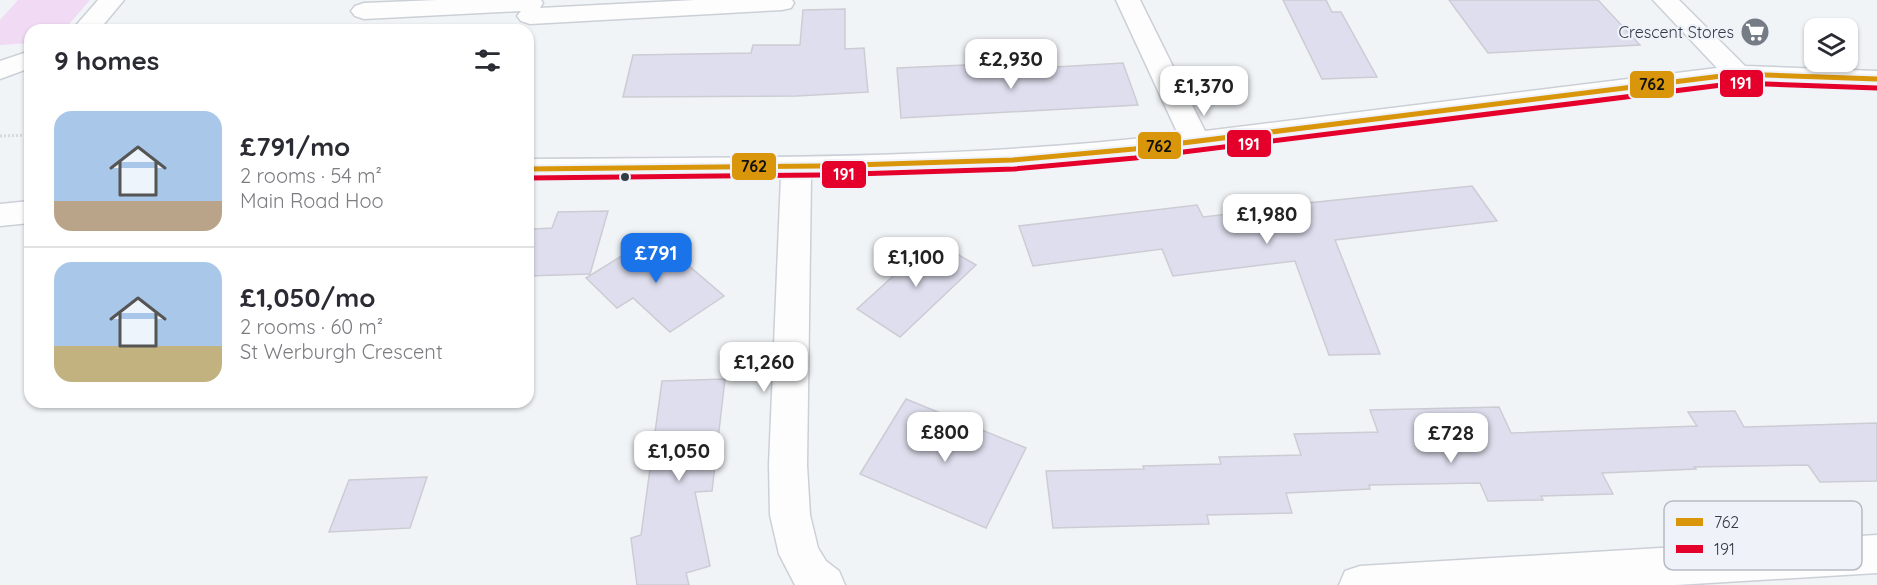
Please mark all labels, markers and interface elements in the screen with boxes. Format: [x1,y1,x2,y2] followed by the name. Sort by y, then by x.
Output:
[1739,16,1771,48] supermarket icon: Crescent Stores
[1804,18,1858,72] map controls
[1804,18,1858,72] button: layers
[1618,22,1734,42] place label: Crescent Stores
[962,39,1060,90] pin: £2,930
[54,44,159,77] text: 9 homes
[471,44,504,77] icon: filters
[979,46,1043,71] text: £2,930
[1155,66,1253,117] pin: £1,370
[1719,69,1764,98] line badge: 191
[1629,70,1675,99] line badge: 762
[1174,73,1234,98] text: £1,370
[1730,73,1752,93] text: 191
[1639,74,1665,94] text: 762
[1226,129,1272,158] line badge: 191
[240,130,350,163] text: £791/mo
[1137,131,1182,160] line badge: 762
[1238,134,1260,154] text: 191
[102,135,174,207] icon: home
[1146,136,1172,156] text: 762
[731,152,777,181] line badge: 762
[741,156,767,176] text: 762
[821,160,867,189] line badge: 191
[240,163,382,188] text: 2 rooms · 54 m²
[833,164,855,184] text: 191
[619,171,631,183] unlabelled marker
[240,188,384,213] text: Main Road Hoo
[1218,194,1316,245] pin: £1,980
[1237,201,1297,226] text: £1,980
[620,233,692,284] pin: £791
[867,237,965,288] pin: £1,100
[635,240,677,265] text: £791
[888,244,944,269] text: £1,100
[240,281,375,314] text: £1,050/mo
[102,286,174,358] icon: home
[240,314,383,339] text: 2 rooms · 60 m²
[240,339,443,364] text: St Werburgh Crescent
[715,342,813,393] pin: £1,260
[734,349,794,374] text: £1,260
[909,412,981,463] pin: £800
[1415,413,1487,464] pin: £728
[921,419,969,444] text: £800
[1428,420,1474,445] text: £728
[630,431,728,482] pin: £1,050
[648,438,710,463] text: £1,050
[1664,501,1862,570] legend
[1714,512,1739,532] text: 762
[1714,539,1735,559] text: 191

